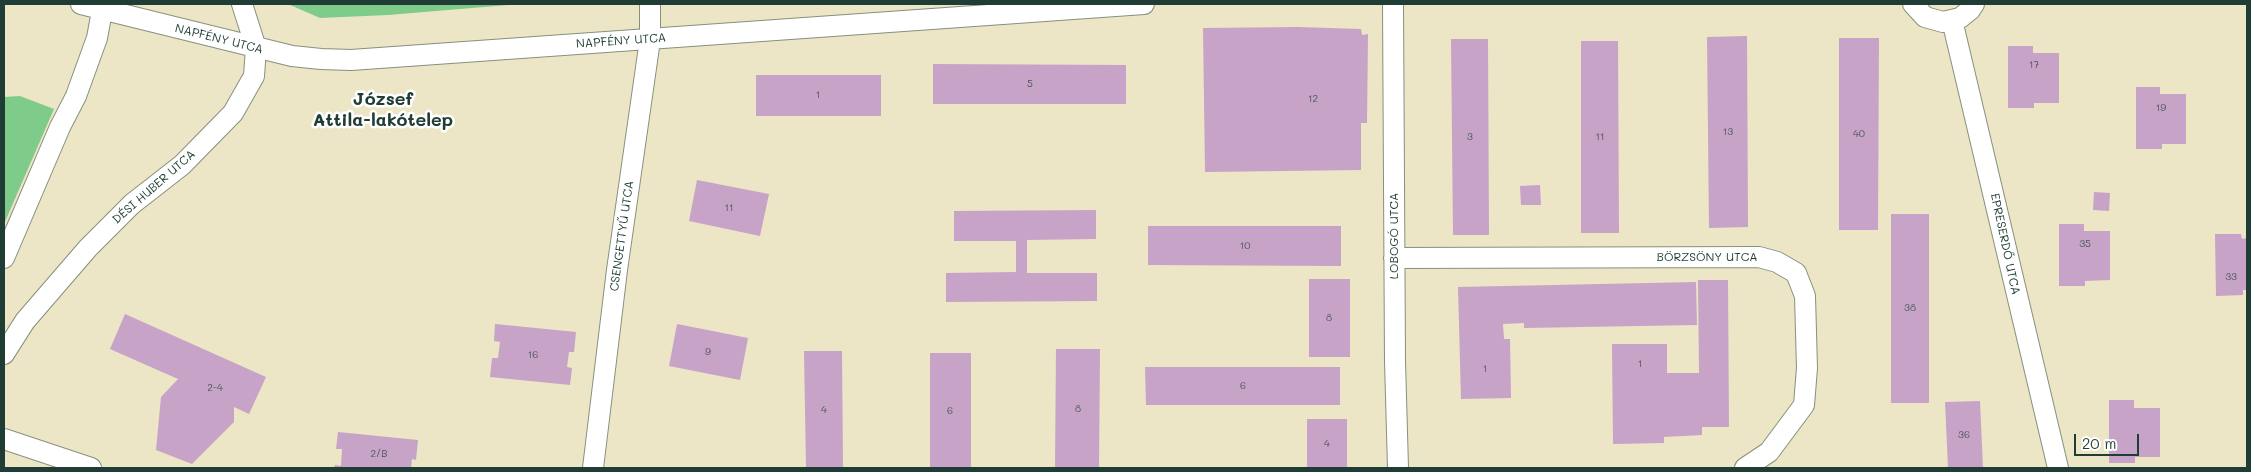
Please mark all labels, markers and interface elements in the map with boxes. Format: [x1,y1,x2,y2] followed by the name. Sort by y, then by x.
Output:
[174,21,264,57] street label: NAPFÉNY UTCA
[576,31,666,51] street label: NAPFÉNY UTCA
[2029,59,2039,71] house number: 17
[1027,78,1033,90] house number: 5
[313,88,453,130] district label: József Attila-lakótelep
[816,89,820,101] house number: 1
[1308,93,1318,105] house number: 12
[2156,102,2166,114] house number: 19
[1723,126,1733,138] house number: 13
[1853,128,1865,140] house number: 40
[1467,131,1473,143] house number: 3
[1596,131,1604,143] house number: 11
[110,147,198,227] street label: DÉSI HUBER UTCA
[607,180,637,292] street label: CSENGETTYŰ UTCA
[1987,192,2023,296] street label: EPRESERDŐ UTCA
[1387,193,1401,279] street label: LOBOGÓ UTCA
[725,202,733,214] house number: 11
[2079,238,2091,250] house number: 35
[1240,240,1250,252] house number: 10
[1656,250,1758,264] street label: BÖRZSÖNY UTCA
[2225,271,2237,283] house number: 33
[1904,302,1916,314] house number: 38
[1326,312,1332,324] house number: 8
[705,346,711,358] house number: 9
[528,349,538,361] house number: 16
[1638,358,1642,370] house number: 1
[1483,363,1487,375] house number: 1
[1240,380,1246,392] house number: 6
[207,382,223,394] house number: 2-4
[1075,403,1081,415] house number: 8
[821,404,827,416] house number: 4
[947,405,953,417] house number: 6
[2076,424,2141,456] scale bar
[1958,429,1970,441] house number: 36
[2082,433,2116,453] text: 20 m
[1324,438,1330,450] house number: 4
[370,448,388,460] house number: 2/B

